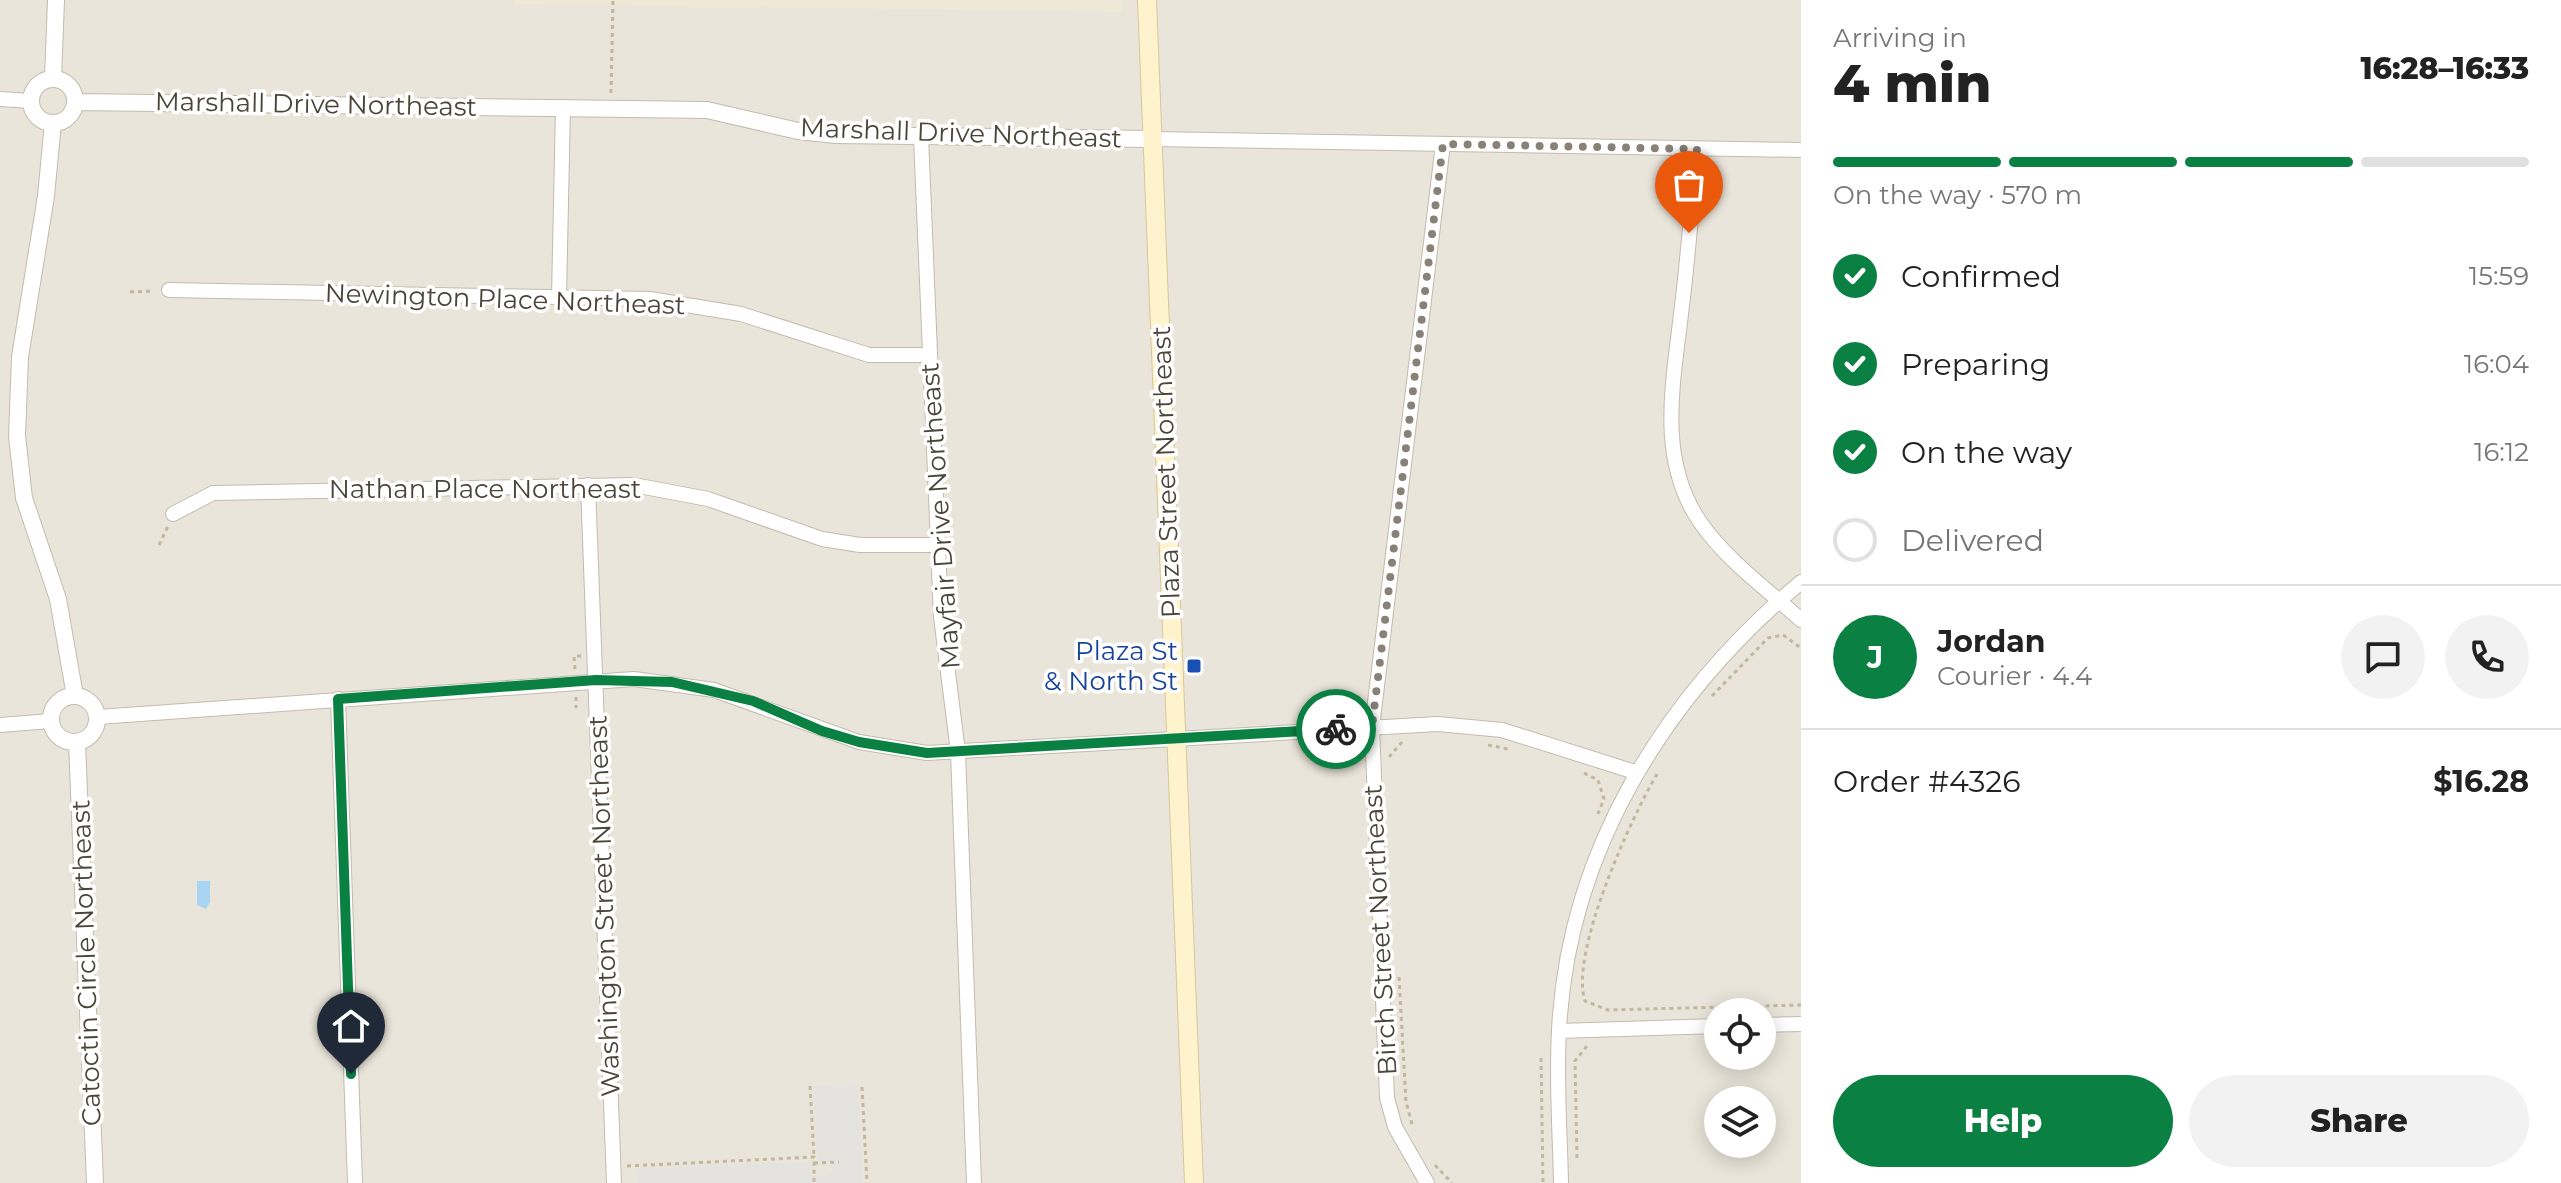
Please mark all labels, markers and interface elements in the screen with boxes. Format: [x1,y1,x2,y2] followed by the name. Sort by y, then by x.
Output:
[1833,22,1967,54] text: Arriving in
[2360,50,2529,87] text: 16:28–16:33
[1833,52,1991,115] text: 4 min
[155,85,477,123] street label: Marshall Drive Northeast
[799,111,1123,155] street label: Marshall Drive Northeast
[1655,151,1723,233] pin
[1667,163,1711,207] icon: bag
[1833,179,2082,211] text: On the way · 570 m
[1833,254,1877,298] icon: check
[1901,258,2061,295] text: Confirmed
[2469,260,2529,292] text: 15:59
[324,277,686,321] street label: Newington Place Northeast
[1145,325,1187,619] street label: Plaza Street Northeast
[1833,342,1877,386] icon: check
[1901,346,2050,383] text: Preparing
[2464,348,2529,380] text: 16:04
[913,362,967,670] street label: Mayfair Drive Northeast
[1833,430,1877,474] icon: check
[1901,434,2072,471] text: On the way
[2474,436,2529,468] text: 16:12
[329,473,641,505] street label: Nathan Place Northeast
[1901,522,2044,559] text: Delivered
[2341,615,2425,699] button: chat
[2445,615,2529,699] button: phone
[1937,623,2046,660] text: Jordan
[1044,635,1178,697] place label: Plaza St & North St
[1867,639,1883,676] text: J
[1185,657,1203,675] marker: Plaza St & North St
[1937,660,2092,692] text: Courier · 4.4
[1296,689,1376,769] courier
[1314,707,1358,751] icon: bike
[581,715,627,1097] street label: Washington Street Northeast
[1833,763,2020,800] text: Order #4326
[2433,763,2529,800] text: $16.28
[1356,784,1404,1076] street label: Birch Street Northeast
[64,799,108,1127] street label: Catoctin Circle Northeast
[317,992,385,1074] pin
[1704,998,1776,1158] map controls
[1704,998,1776,1070] button: locate
[329,1004,373,1048] icon: home
[1833,1075,2173,1167] button: Help
[2189,1075,2529,1167] button: Share
[1704,1086,1776,1158] button: layers

